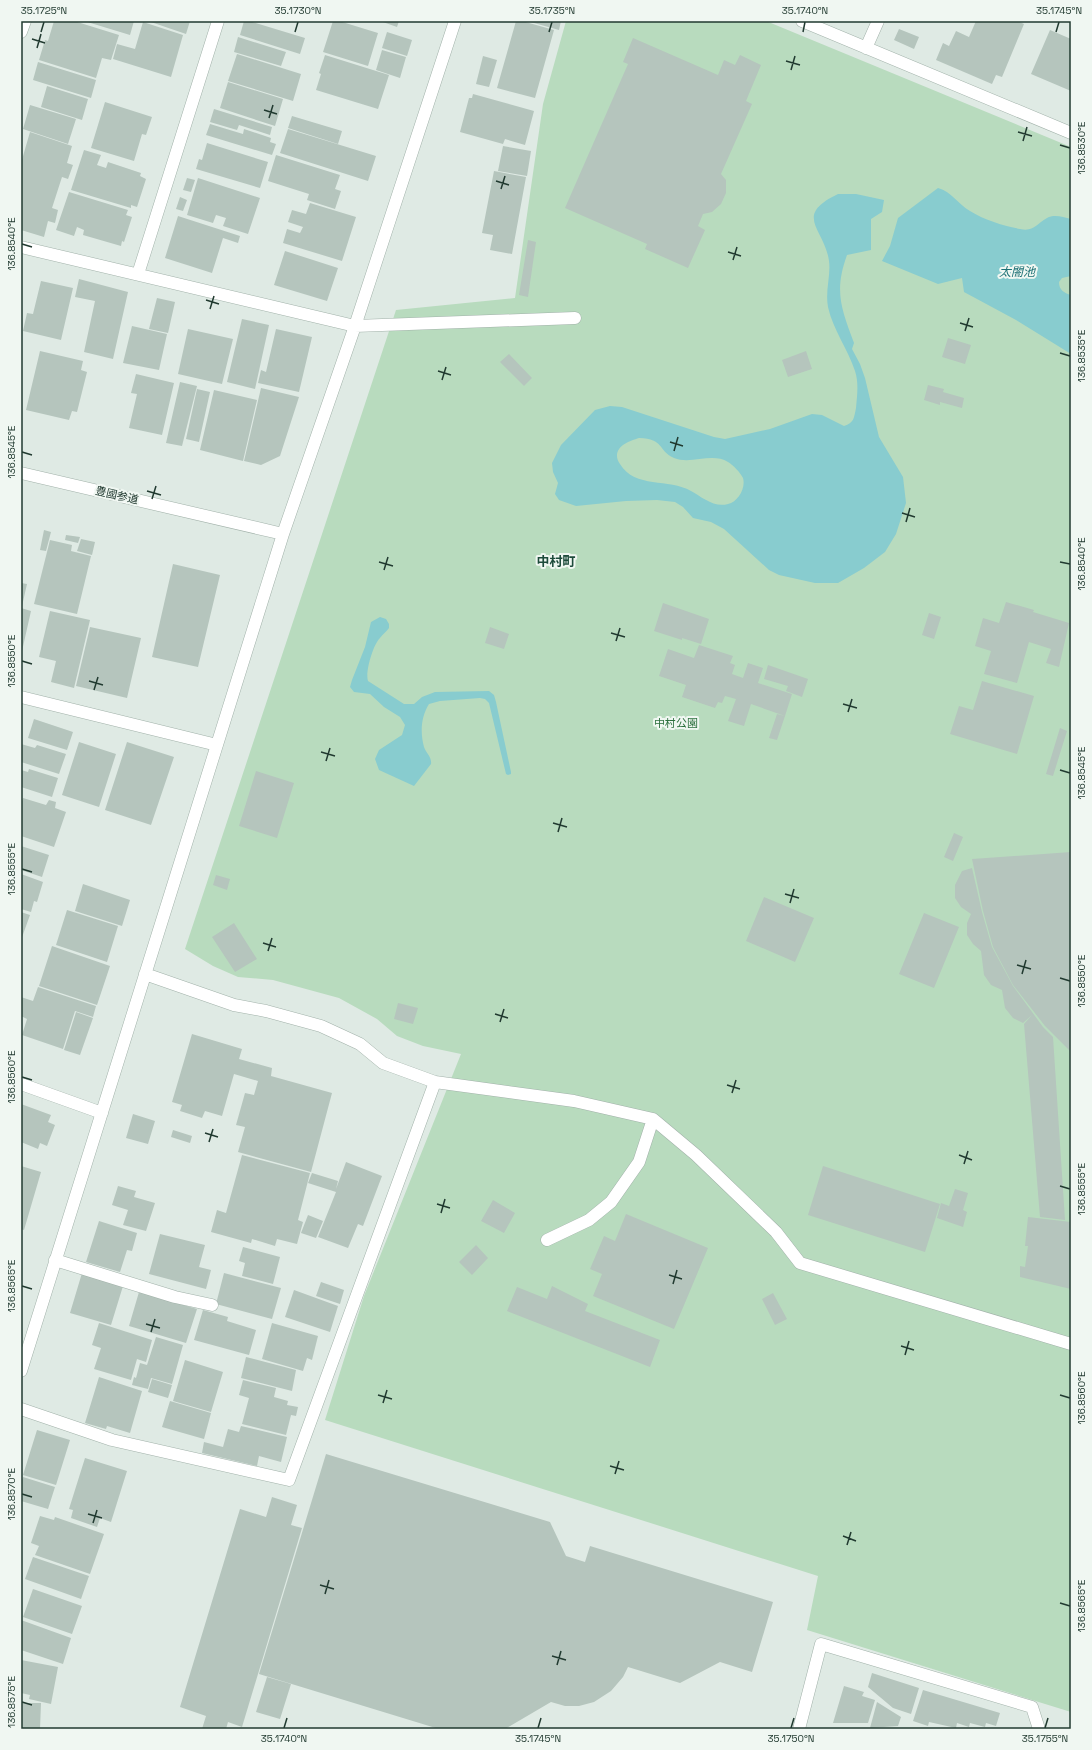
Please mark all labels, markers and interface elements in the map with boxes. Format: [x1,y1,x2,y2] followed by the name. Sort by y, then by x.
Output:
[21,4,67,17] text: 35.1725°N
[275,4,321,17] text: 35.1730°N
[529,4,575,17] text: 35.1735°N
[782,4,828,17] text: 35.1740°N
[1036,4,1082,17] text: 35.1745°N
[1075,121,1088,174] text: 136.8530°E
[5,217,18,271] text: 136.8540°E
[999,264,1036,280] water label: 太閤池
[1075,329,1088,382] text: 136.8535°E
[5,425,18,478] text: 136.8545°E
[94,483,140,507] street label: 豊國参道
[1075,537,1088,591] text: 136.8540°E
[536,553,576,570] district label: 中村町
[5,634,18,687] text: 136.8550°E
[654,716,698,730] park label: 中村公園
[1075,746,1088,799] text: 136.8545°E
[5,842,18,895] text: 136.8555°E
[1075,954,1088,1007] text: 136.8550°E
[5,1050,18,1104] text: 136.8560°E
[1075,1162,1088,1215] text: 136.8555°E
[5,1259,18,1312] text: 136.8565°E
[1075,1371,1088,1425] text: 136.8560°E
[5,1467,18,1520] text: 136.8570°E
[1075,1579,1088,1632] text: 136.8565°E
[5,1676,18,1728] text: 136.8575°E
[261,1732,307,1745] text: 35.1740°N
[515,1732,561,1745] text: 35.1745°N
[768,1732,814,1745] text: 35.1750°N
[1022,1732,1068,1745] text: 35.1755°N

